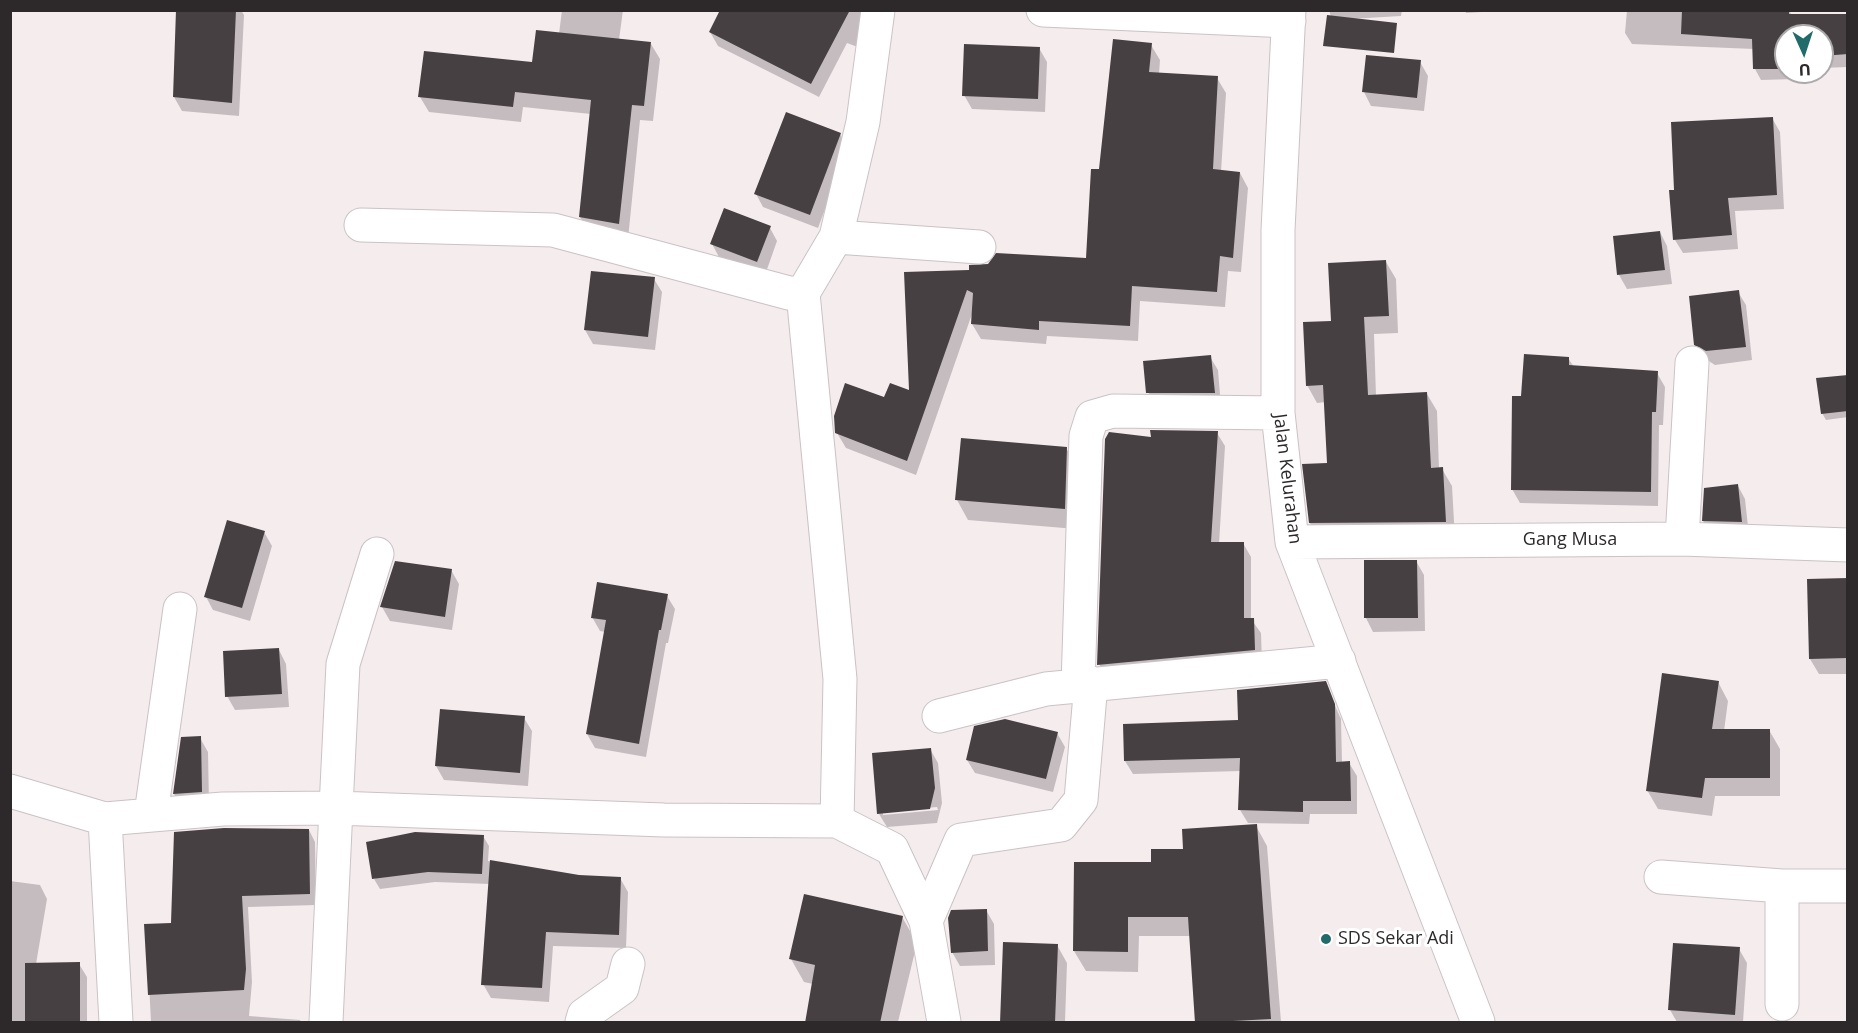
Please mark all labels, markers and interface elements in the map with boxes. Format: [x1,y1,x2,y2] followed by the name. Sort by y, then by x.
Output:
[1774,24,1834,84] north arrow
[1798,59,1811,81] text: U
[1268,413,1306,545] street label: Jalan Kelurahan
[1523,529,1617,551] street label: Gang Musa
[1338,928,1454,950] place label: SDS Sekar Adi
[1319,932,1333,946] marker: SDS Sekar Adi

